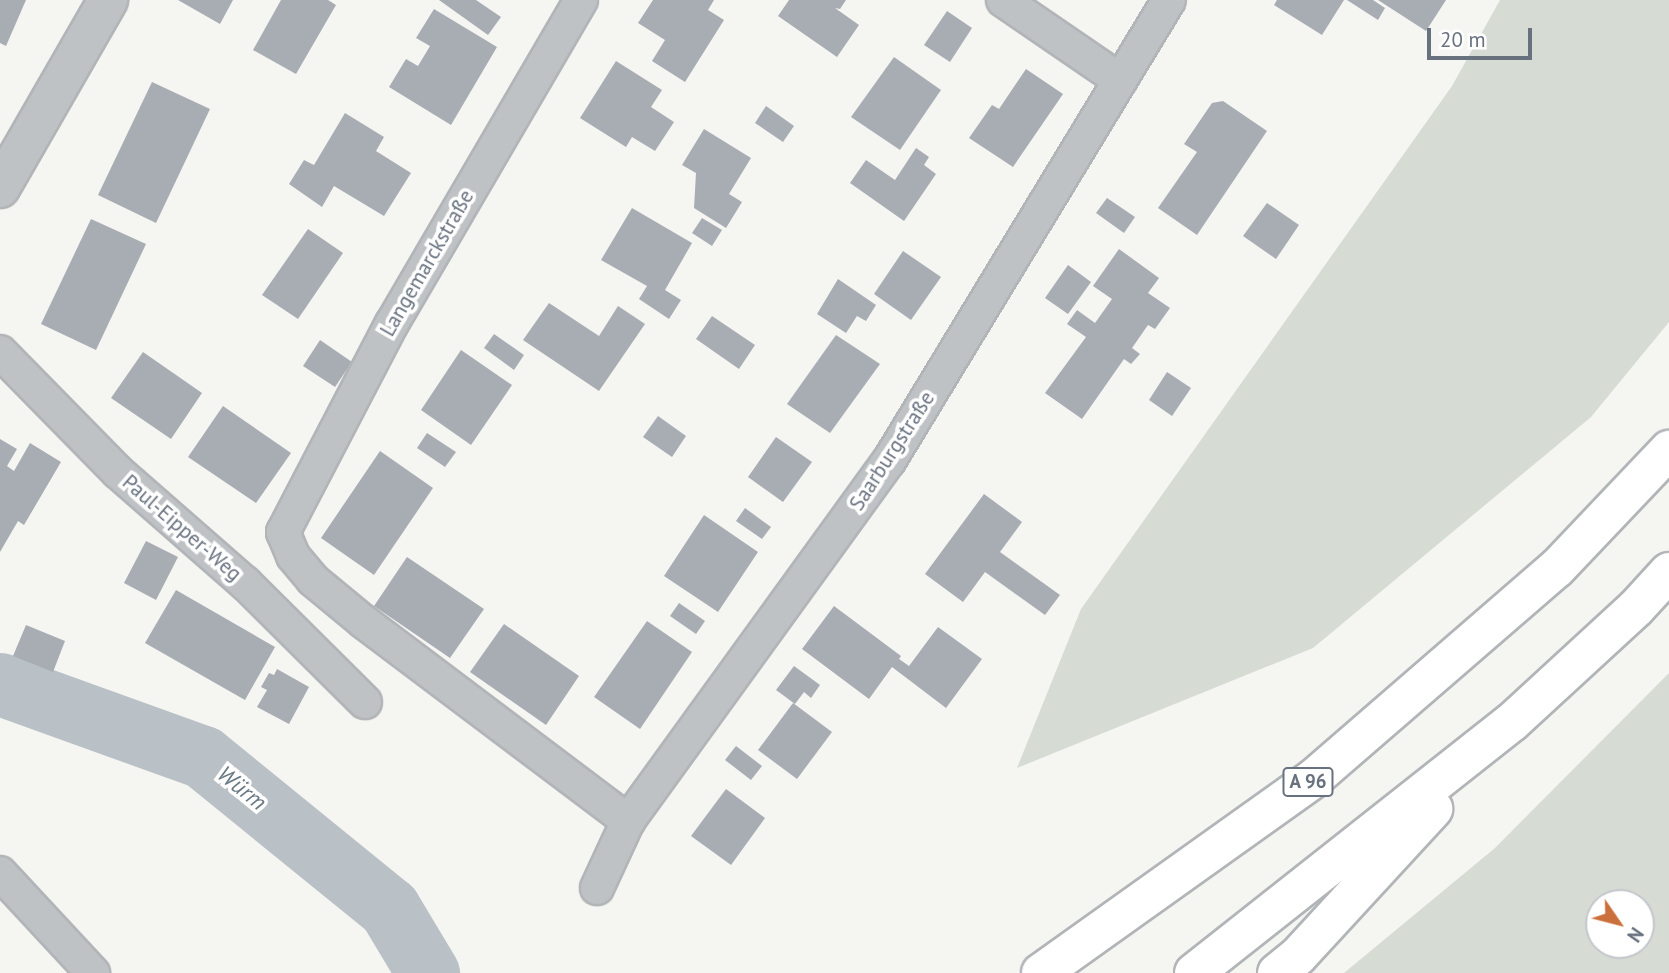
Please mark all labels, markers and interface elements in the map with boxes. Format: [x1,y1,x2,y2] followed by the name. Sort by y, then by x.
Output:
[1431,14,1536,58] scale bar
[1440,26,1486,53] text: 20 m
[375,185,479,341] street label: Langemarckstraße
[844,387,940,515] street label: Saarburgstraße
[117,469,247,587] street label: Paul-Eipper-Weg
[212,760,272,816] water label: Würm
[1282,766,1334,797] road number: A 96
[1585,889,1655,959] north arrow
[1622,923,1649,947] text: N

